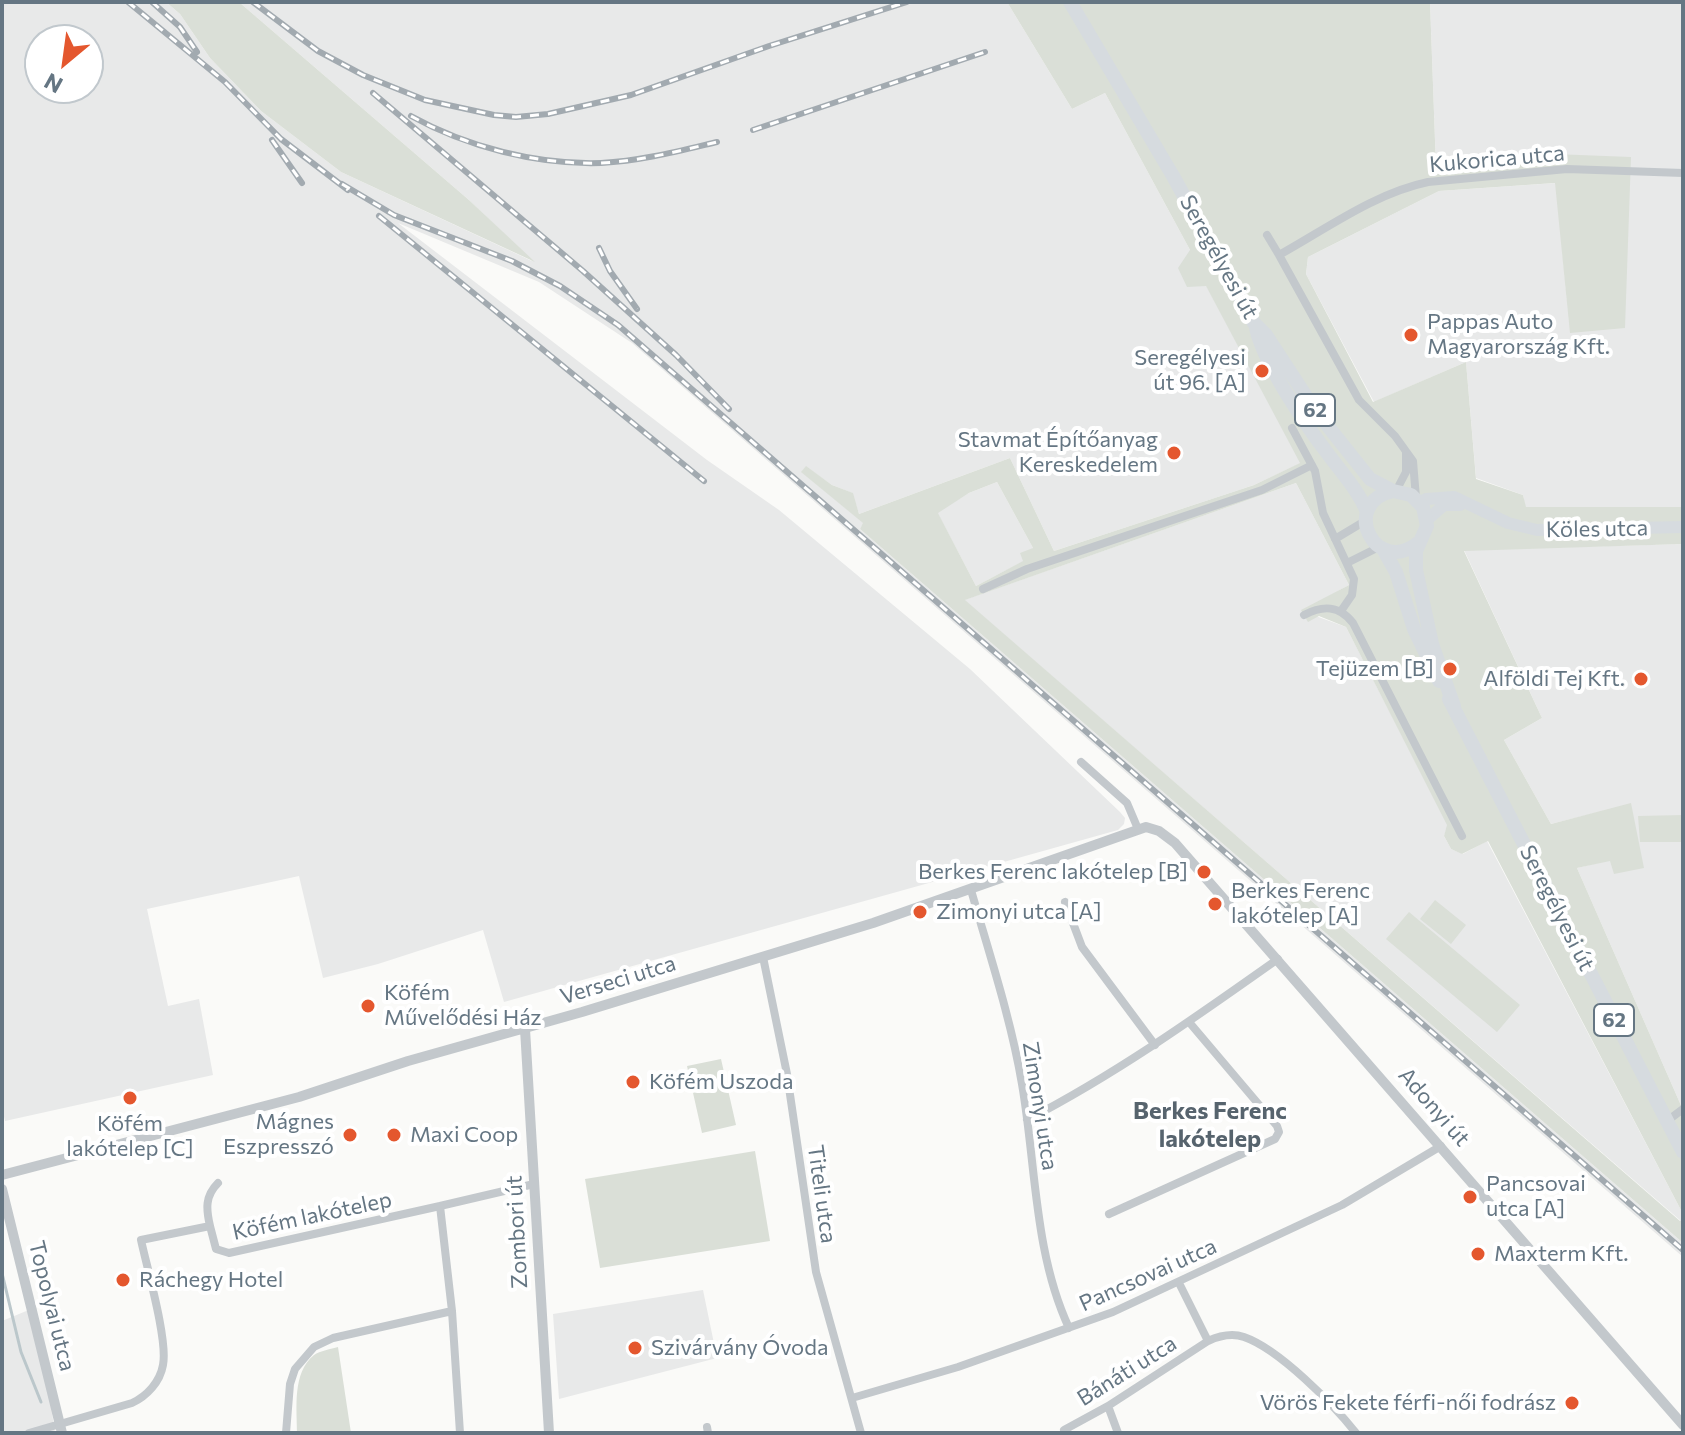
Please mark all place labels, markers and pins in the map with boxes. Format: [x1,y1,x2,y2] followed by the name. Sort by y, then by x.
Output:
[1427,309,1610,360] place label: Pappas Auto Magyarország Kft.
[1402,326,1420,344] marker: Pappas Auto Magyarország Kft.
[1134,345,1246,396] place label: Seregélyesi út 96. [A]
[1253,362,1271,380] marker: Seregélyesi út 96. [A]
[958,427,1158,478] place label: Stavmat Építőanyag Kereskedelem
[1165,444,1183,462] marker: Stavmat Építőanyag Kereskedelem
[1316,656,1434,682] place label: Tejüzem [B]
[1441,660,1459,678] marker: Tejüzem [B]
[1483,666,1625,692] place label: Alföldi Tej Kft.
[1632,670,1650,688] marker: Alföldi Tej Kft.
[918,859,1188,885] place label: Berkes Ferenc lakótelep [B]
[1195,863,1213,881] marker: Berkes Ferenc lakótelep [B]
[1231,878,1370,930] place label: Berkes Ferenc lakótelep [A]
[1206,895,1224,913] marker: Berkes Ferenc lakótelep [A]
[936,899,1102,925] place label: Zimonyi utca [A]
[911,903,929,921] marker: Zimonyi utca [A]
[384,980,542,1032] place label: Köfém Művelődési Ház
[359,997,377,1015] marker: Köfém Művelődési Ház
[649,1069,793,1095] place label: Köfém Uszoda
[624,1073,642,1091] marker: Köfém Uszoda
[121,1089,139,1107] marker: Köfém lakótelep [C]
[223,1109,334,1160] place label: Mágnes Eszpresszó
[66,1111,194,1162] place label: Köfém lakótelep [C]
[410,1122,518,1148] place label: Maxi Coop
[341,1126,359,1144] marker: Mágnes Eszpresszó
[385,1126,403,1144] marker: Maxi Coop
[1486,1171,1586,1222] place label: Pancsovai utca [A]
[1461,1188,1479,1206] marker: Pancsovai utca [A]
[1494,1241,1628,1267] place label: Maxterm Kft.
[1469,1245,1487,1263] marker: Maxterm Kft.
[139,1267,283,1293] place label: Ráchegy Hotel
[114,1271,132,1289] marker: Ráchegy Hotel
[651,1335,828,1361] place label: Szivárvány Óvoda
[626,1339,644,1357] marker: Szivárvány Óvoda
[1260,1390,1556,1416] place label: Vörös Fekete férfi-női fodrász
[1563,1394,1581,1412] marker: Vörös Fekete férfi-női fodrász

